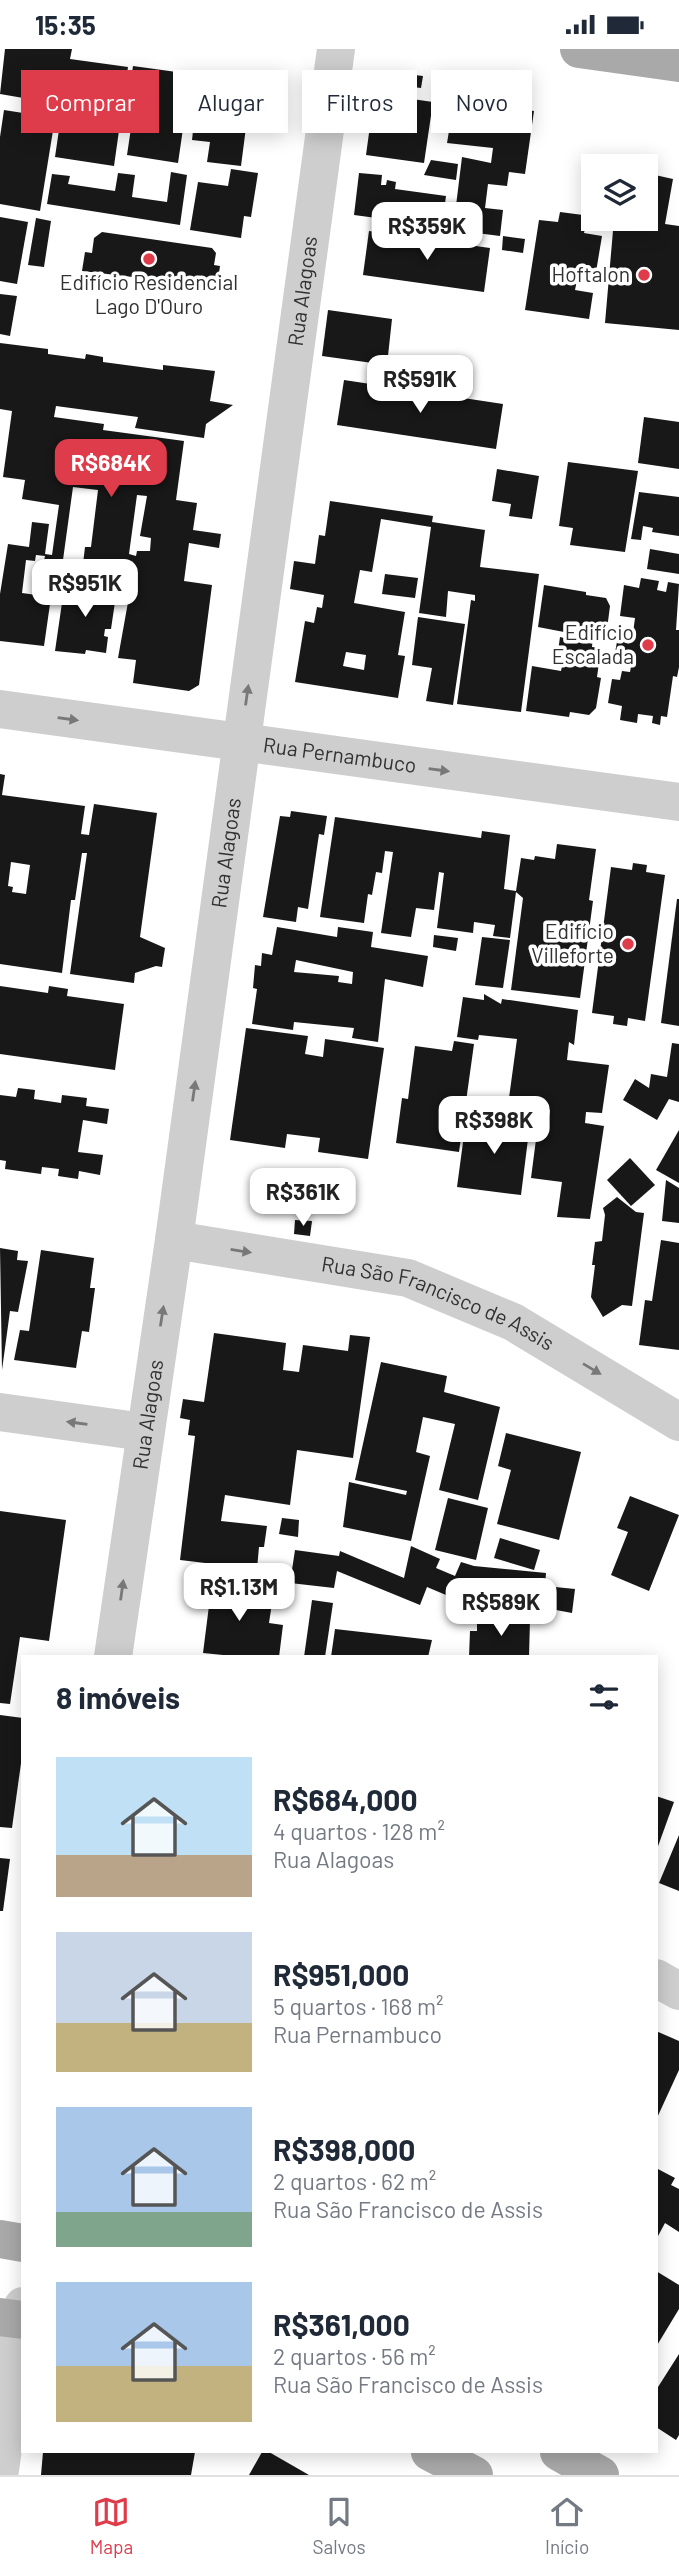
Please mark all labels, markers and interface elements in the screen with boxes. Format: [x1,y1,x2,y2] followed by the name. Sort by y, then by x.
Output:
[35,9,96,40] text: 15:35
[21,70,159,133] chip: Comprar
[173,70,288,133] chip: Alugar
[302,70,417,133] chip: Filtros
[431,70,532,133] chip: Novo
[581,154,658,231] map controls
[581,154,658,231] button: layers
[370,203,484,262] pin: R$359K
[388,211,466,239] text: R$359K
[282,234,321,348] street label: Rua Alagoas
[141,251,157,267] marker: Edifício Residencial Lago D'Ouro
[552,261,630,286] place label: Hoftalon
[636,267,652,283] marker: Hoftalon
[60,269,238,318] place label: Edifício Residencial Lago D'Ouro
[363,355,477,415] pin: R$591K
[383,364,457,392] text: R$591K
[54,440,168,499] pin: R$684K
[71,448,151,476] text: R$684K
[28,559,142,619] pin: R$951K
[48,568,122,596] text: R$951K
[552,619,634,668] place label: Edifício Escalada
[640,637,656,653] marker: Edifício Escalada
[241,684,252,706] one-way arrow
[57,713,79,724] one-way arrow
[262,731,418,777] street label: Rua Pernambuco
[428,764,450,775] one-way arrow
[205,796,245,909] street label: Rua Alagoas
[531,918,614,967] place label: Edifício Villeforte
[620,936,636,952] marker: Edifício Villeforte
[188,1080,199,1102] one-way arrow
[437,1097,551,1156] pin: R$398K
[455,1105,533,1133] text: R$398K
[246,1169,360,1228] pin: R$361K
[266,1177,340,1205] text: R$361K
[230,1246,252,1257] one-way arrow
[320,1250,559,1355] street label: Rua São Francisco de Assis
[157,1305,168,1327] one-way arrow
[127,1358,167,1471] street label: Rua Alagoas
[582,1363,601,1376] one-way arrow
[66,1417,88,1428] one-way arrow
[174,1563,304,1623] pin: R$1.13M
[200,1572,278,1600] text: R$1.13M
[117,1579,128,1601] one-way arrow
[444,1579,558,1638] pin: R$589K
[462,1587,540,1615] text: R$589K
[585,1678,623,1716] icon: filters
[56,1679,180,1715] text: 8 imóveis
[273,1781,418,1817] text: R$684,000
[112,1785,196,1869] icon: home
[273,1817,445,1845] text: 4 quartos · 128 m²
[273,1845,394,1873] text: Rua Alagoas
[273,1956,409,1992] text: R$951,000
[112,1960,196,2044] icon: home
[273,1992,444,2020] text: 5 quartos · 168 m²
[273,2020,442,2048] text: Rua Pernambuco
[273,2131,415,2167] text: R$398,000
[112,2135,196,2219] icon: home
[273,2167,436,2195] text: 2 quartos · 62 m²
[273,2195,543,2223] text: Rua São Francisco de Assis
[273,2306,410,2342] text: R$361,000
[112,2310,196,2394] icon: home
[273,2342,436,2370] text: 2 quartos · 56 m²
[273,2370,543,2398] text: Rua São Francisco de Assis
[90,2493,133,2558] tab: Mapa
[312,2493,366,2558] tab: Salvos
[545,2493,589,2558] tab: Início

